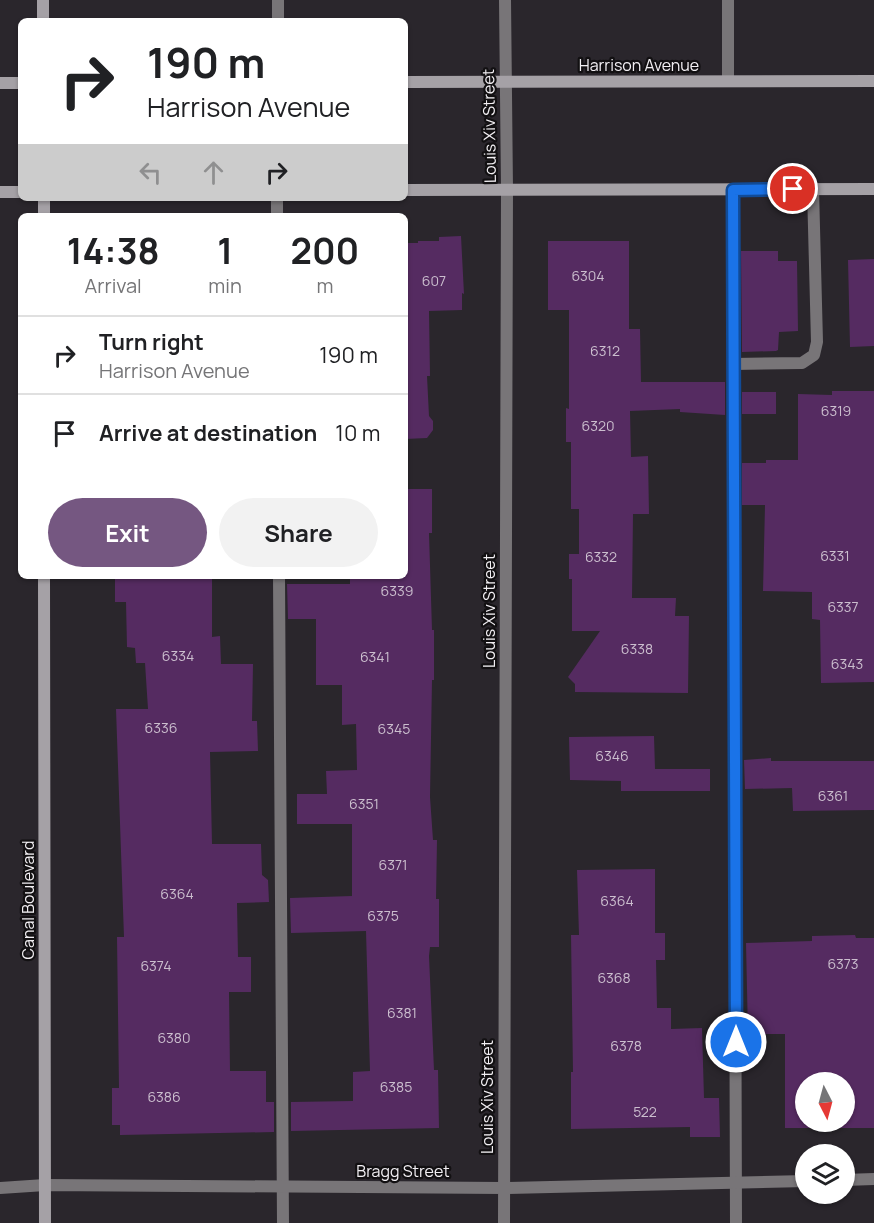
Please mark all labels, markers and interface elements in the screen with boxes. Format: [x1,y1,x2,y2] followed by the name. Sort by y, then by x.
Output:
[147,33,265,91] text: 190 m
[48,42,126,120] icon: right
[579,54,699,76] street label: Harrison Avenue
[477,69,501,183] street label: Louis Xiv Street
[147,88,350,125] text: Harrison Avenue
[134,156,167,189] icon: left
[197,156,230,189] icon: ahead
[260,156,293,189] icon: right
[767,163,818,214] pin
[776,172,809,205] icon: arrive
[67,226,160,275] text: 14:38
[217,226,233,275] text: 1
[290,226,359,275] text: 200
[571,266,605,285] house number: 6304
[422,271,446,290] house number: 607
[85,272,142,299] text: Arrival
[208,272,242,299] text: min
[316,272,333,299] text: m
[99,327,204,357] text: Turn right
[48,339,81,372] icon: right
[319,340,378,370] text: 190 m
[590,341,620,360] house number: 6312
[99,357,250,384] text: Harrison Avenue
[821,401,851,420] house number: 6319
[582,416,614,435] house number: 6320
[48,417,81,450] icon: arrive
[99,418,317,448] text: Arrive at destination
[335,418,380,448] text: 10 m
[48,498,207,567] button: Exit
[219,498,378,567] button: Share
[820,546,850,565] house number: 6331
[585,547,617,566] house number: 6332
[478,554,500,668] street label: Louis Xiv Street
[381,581,413,600] house number: 6339
[827,597,859,616] house number: 6337
[621,639,653,658] house number: 6338
[162,646,194,665] house number: 6334
[360,647,390,666] house number: 6341
[831,654,863,673] house number: 6343
[145,718,177,737] house number: 6336
[378,719,410,738] house number: 6345
[595,746,629,765] house number: 6346
[818,786,848,805] house number: 6361
[349,794,379,813] house number: 6351
[17,841,39,959] street label: Canal Boulevard
[379,855,407,874] house number: 6371
[160,884,194,903] house number: 6364
[600,891,634,910] house number: 6364
[367,906,399,925] house number: 6375
[827,954,859,973] house number: 6373
[140,956,172,975] house number: 6374
[597,968,631,987] house number: 6368
[387,1003,417,1022] house number: 6381
[704,1010,768,1074] position arrow
[157,1028,191,1047] house number: 6380
[610,1036,642,1055] house number: 6378
[476,1040,498,1154] street label: Louis Xiv Street
[795,1072,855,1132] north arrow
[795,1072,855,1204] map controls
[380,1077,412,1096] house number: 6385
[147,1087,181,1106] house number: 6386
[633,1102,657,1121] house number: 522
[795,1144,855,1204] button: layers
[356,1160,450,1182] street label: Bragg Street

